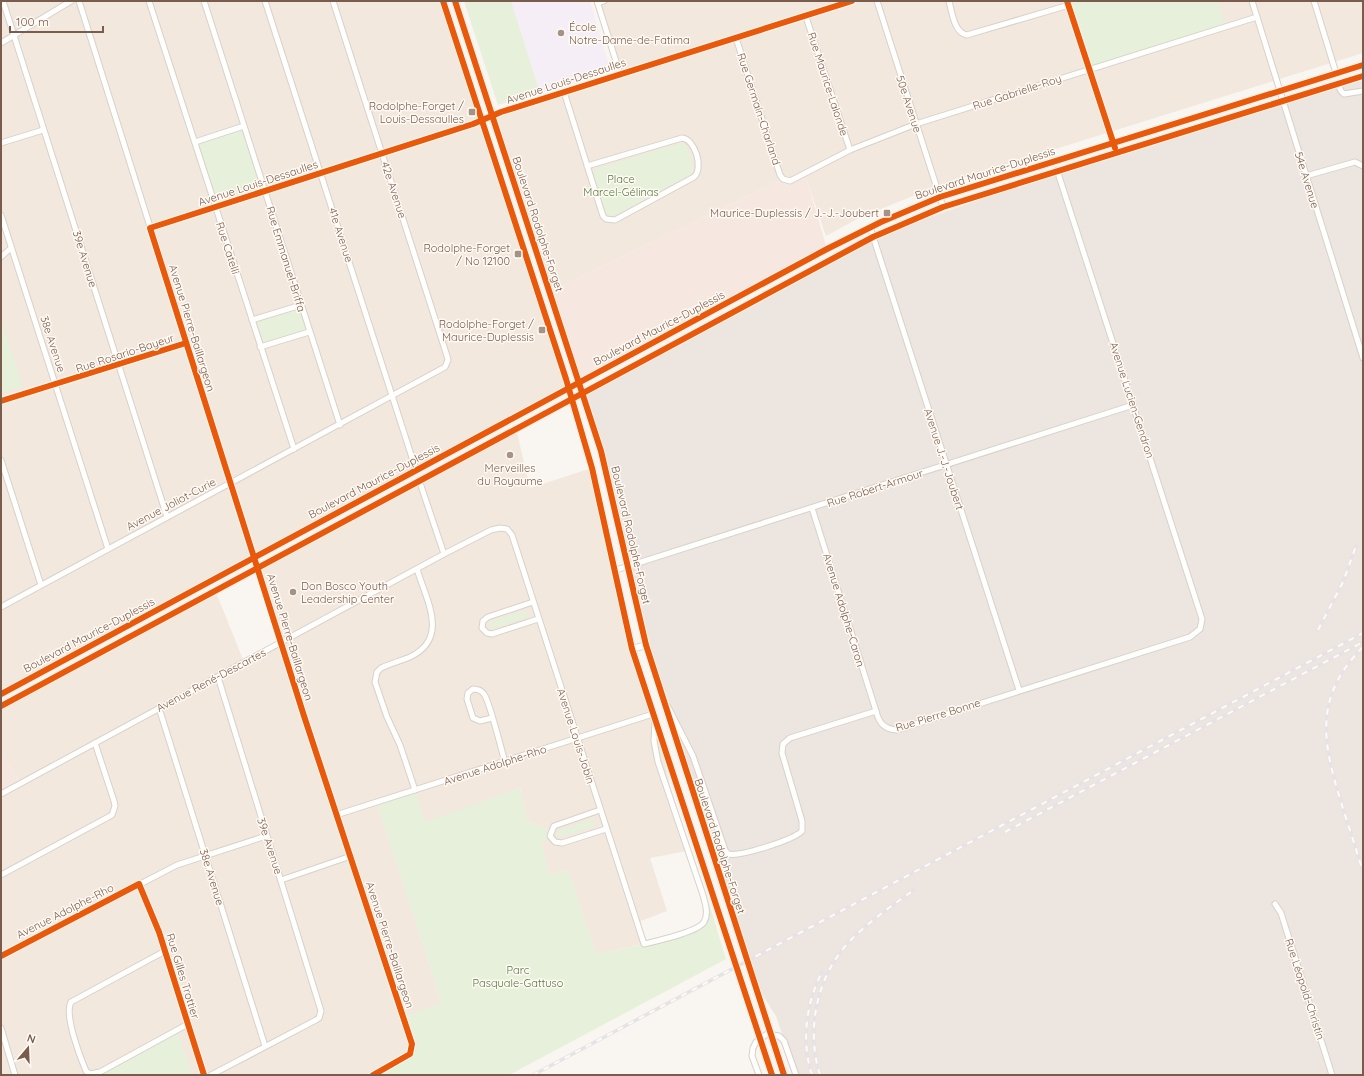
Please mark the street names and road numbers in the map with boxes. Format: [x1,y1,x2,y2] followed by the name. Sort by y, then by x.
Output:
[805,30,851,138] street label: Rue Maurice-Lalonde
[734,51,784,167] street label: Rue Germain-Charland
[504,55,628,107] street label: Avenue Louis-Dessaulles
[971,71,1063,113] street label: Rue Gabrielle-Roy
[893,74,925,134] street label: 50e Avenue
[913,144,1057,202] street label: Boulevard Maurice-Duplessis
[1292,150,1322,210] street label: 54e Avenue
[510,155,567,294] street label: Boulevard Rodolphe-Forget
[196,157,320,209] street label: Avenue Louis-Dessaulles
[378,160,410,220] street label: 42e Avenue
[263,204,309,314] street label: Rue Emmanuel-Briffa
[326,206,356,264] street label: 41e Avenue
[213,220,243,276] street label: Rue Catelli
[70,229,100,289] street label: 39e Avenue
[166,263,218,393] street label: Avenue Pierre-Baillargeon
[591,287,727,369] street label: Boulevard Maurice-Duplessis
[37,314,69,374] street label: 38e Avenue
[74,330,177,376] street label: Rue Rosario-Bayeur
[1107,340,1157,460] street label: Avenue Lucien-Gendron
[921,407,967,512] street label: Avenue J.-J.-Joubert
[306,440,442,522] street label: Boulevard Maurice-Duplessis
[608,465,654,606] street label: Boulevard Rodolphe-Forget
[825,466,926,510] street label: Rue Robert-Armour
[124,474,218,534] street label: Avenue Joliot-Curie
[820,552,868,668] street label: Avenue Adolphe-Caron
[264,572,316,702] street label: Avenue Pierre-Baillargeon
[21,594,157,676] street label: Boulevard Maurice-Duplessis
[154,645,268,715] street label: Avenue René-Descartes
[554,687,598,785] street label: Avenue Louis-Jobin
[894,695,982,735] street label: Rue Pierre Bonne
[442,742,549,788] street label: Avenue Adolphe-Rho
[692,777,749,916] street label: Boulevard Rodolphe-Forget
[254,816,286,876] street label: 39e Avenue
[197,847,227,907] street label: 38e Avenue
[14,880,116,942] street label: Avenue Adolphe-Rho
[363,880,417,1010] street label: Avenue Pierre-Baillargeon
[163,931,203,1021] street label: Rue Gilles Trottier
[1282,937,1328,1041] street label: Rue Léopold-Christin

